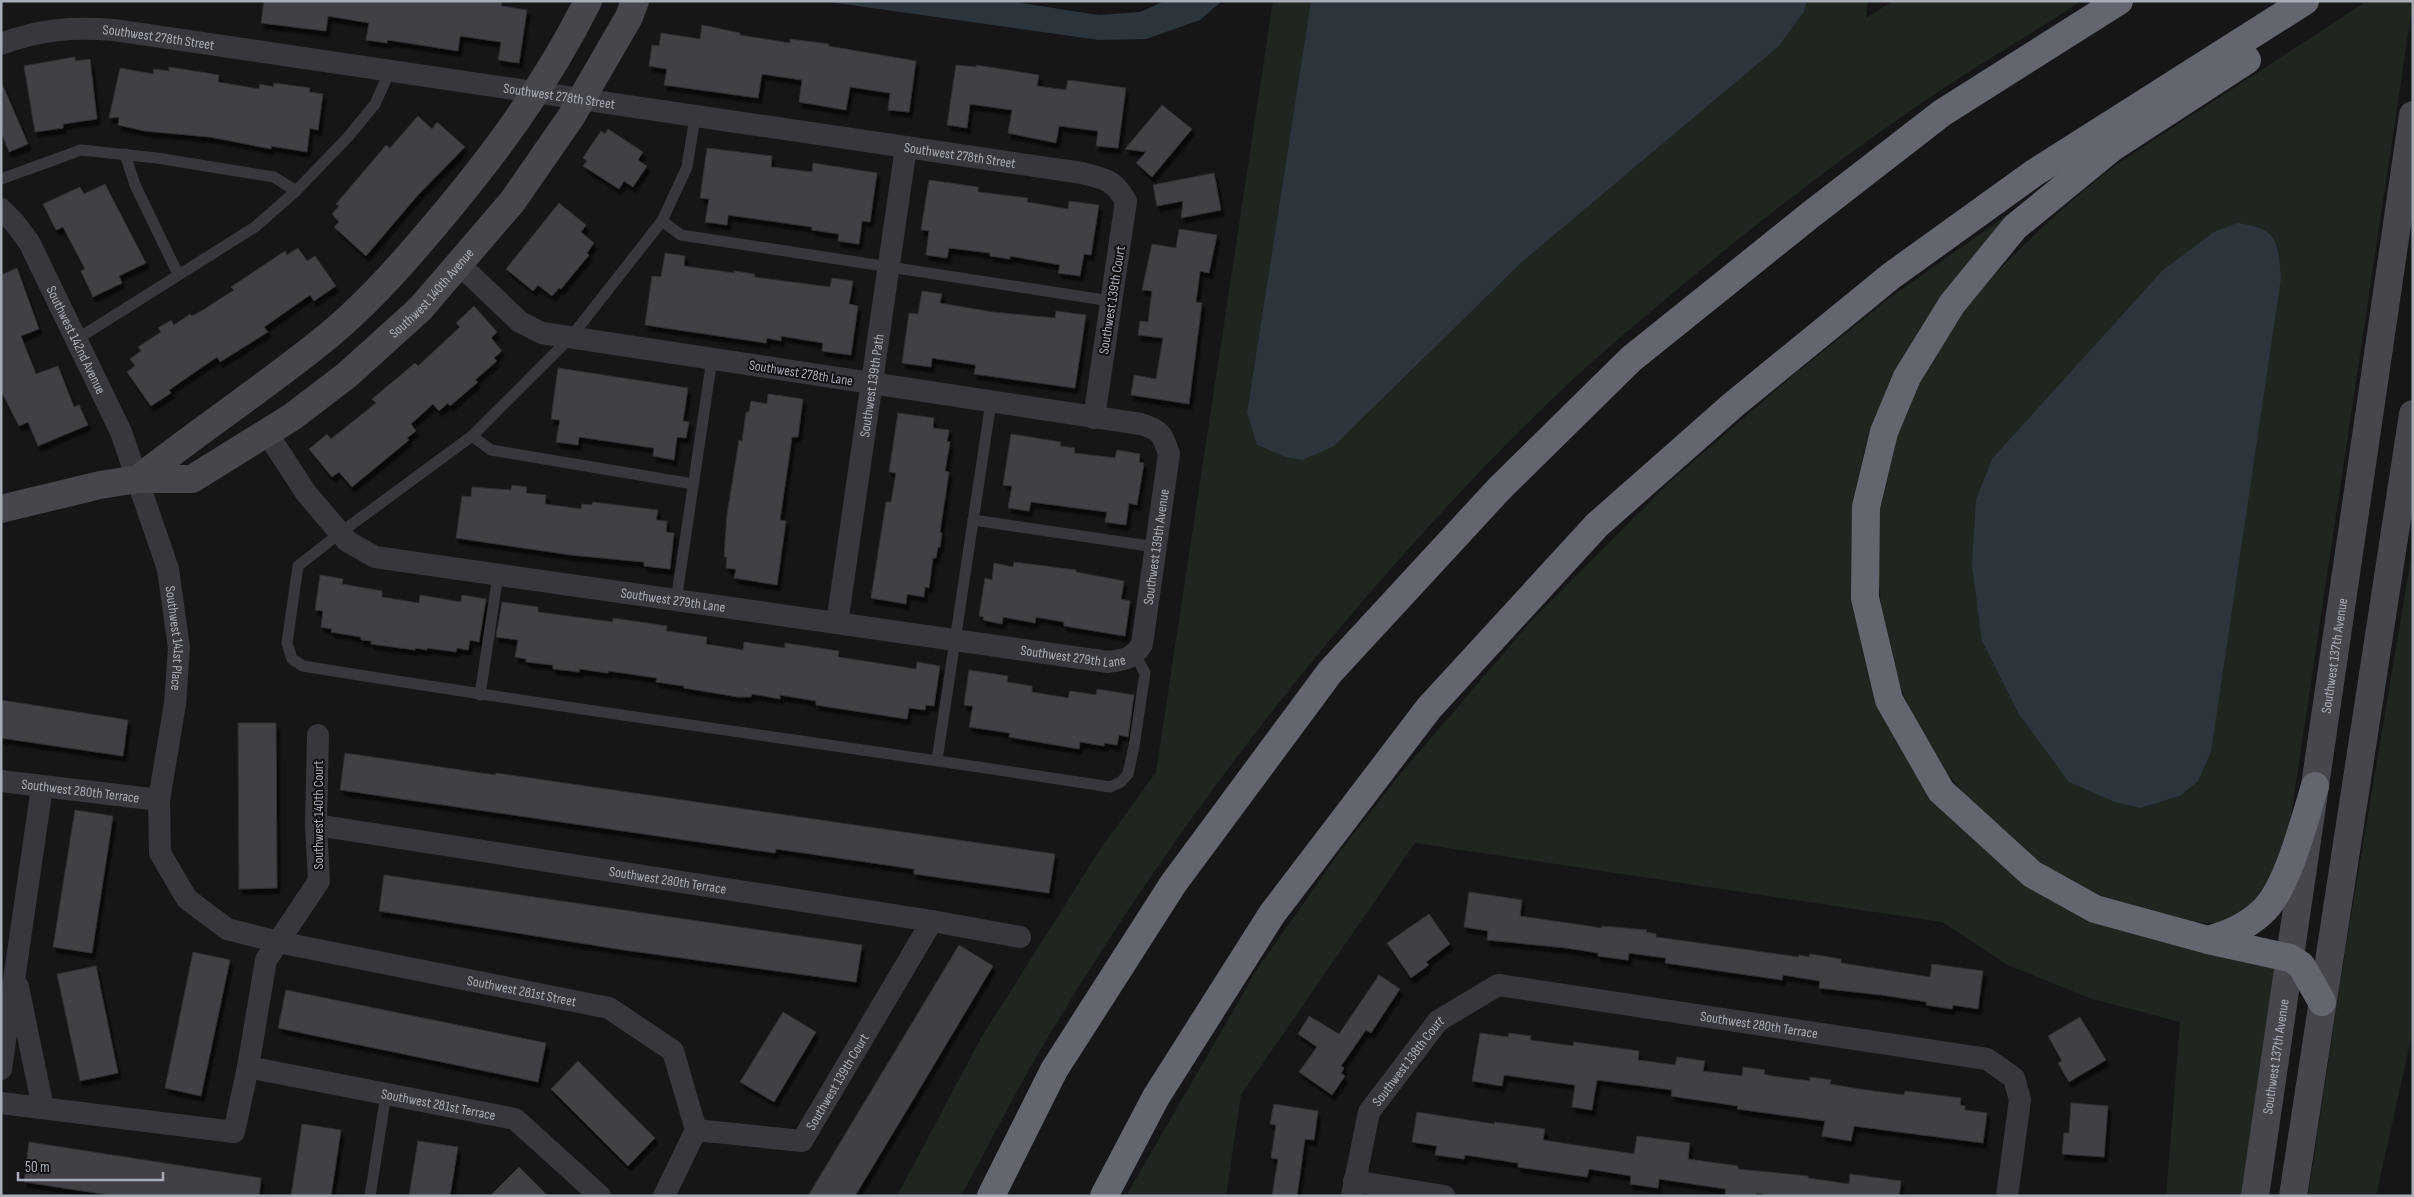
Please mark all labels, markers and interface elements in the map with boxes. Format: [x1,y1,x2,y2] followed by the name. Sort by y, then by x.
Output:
[102,21,216,53] street label: Southwest 278th Street
[502,79,616,112] street label: Southwest 278th Street
[903,138,1017,172] street label: Southwest 278th Street
[385,244,477,341] street label: Southwest 140th Avenue
[1095,245,1129,355] street label: Southwest 139th Court
[43,283,110,397] street label: Southwest 142nd Avenue
[856,333,887,438] street label: Southwest 139th Path
[748,356,854,390] street label: Southwest 278th Lane
[1139,488,1172,606] street label: Southwest 139th Avenue
[620,584,726,616] street label: Southwest 279th Lane
[162,585,188,691] street label: Southwest 141st Place
[2317,597,2351,714] street label: Southwest 137th Avenue
[1020,641,1127,670] street label: Southwest 279th Lane
[310,760,327,870] street label: Southwest 140th Court
[21,775,140,806] street label: Southwest 280th Terrace
[608,862,728,897] street label: Southwest 280th Terrace
[466,971,578,1010] street label: Southwest 281st Street
[2259,998,2292,1115] street label: Southwest 137th Avenue
[1699,1007,1819,1042] street label: Southwest 280th Terrace
[1368,1011,1446,1109] street label: Southwest 138th Court
[802,1030,872,1133] street label: Southwest 139th Court
[380,1085,497,1124] street label: Southwest 281st Terrace
[18,1150,162,1182] scale bar
[25,1158,50,1177] text: 50 m

